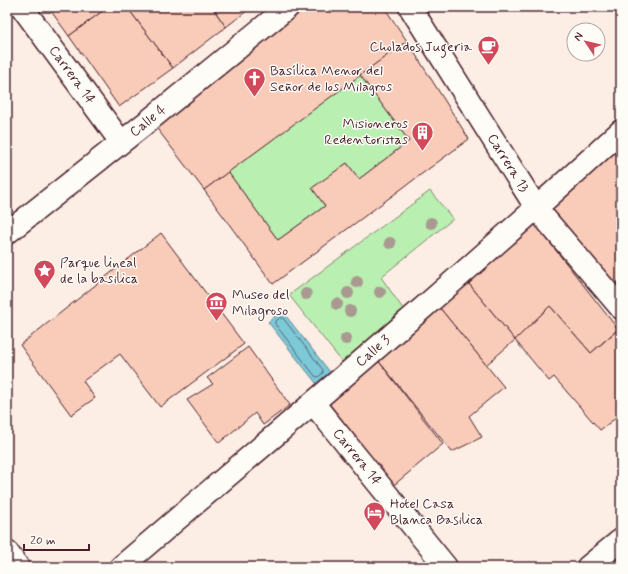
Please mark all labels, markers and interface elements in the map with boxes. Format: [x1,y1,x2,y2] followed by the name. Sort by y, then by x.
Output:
[566,22,606,62] north arrow
[571,30,586,44] text: N
[475,34,501,67] cafe icon: Cholados Jugeria
[370,38,473,58] place label: Cholados Jugeria
[45,42,100,108] street label: Carrera 14
[270,62,392,96] place label: Basílica Menor del Señor de los Milagros
[242,66,268,99] church icon: Basílica Menor del Señor de los Milagros
[126,101,170,141] street label: Calle 4
[324,115,408,149] place label: Misioneros Redentoristas
[410,119,436,152] building icon: Misioneros Redentoristas
[483,130,533,196] street label: Carrera 13
[60,254,138,288] place label: Parque lineal de la basilica
[31,258,57,291] place icon: Parque lineal de la basilica
[232,286,289,321] place label: Museo del Milagroso
[203,290,229,323] museum icon: Museo del Milagroso
[352,331,394,371] street label: Calle 3
[329,425,386,490] street label: Carrera 14
[390,495,483,529] place label: Hotel Casa Blanca Basilica
[361,499,387,532] hotel icon: Hotel Casa Blanca Basilica
[24,526,89,552] scale bar
[30,533,56,549] text: 20 m

